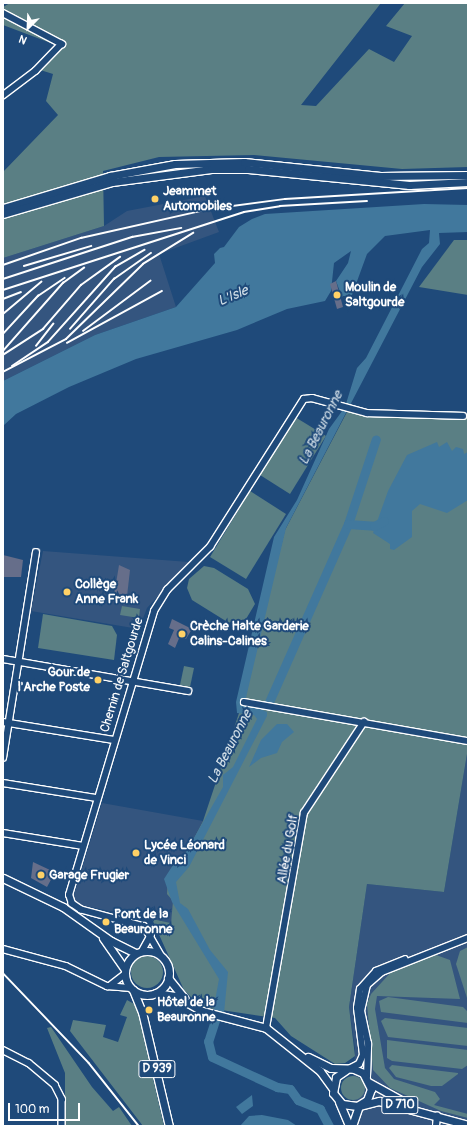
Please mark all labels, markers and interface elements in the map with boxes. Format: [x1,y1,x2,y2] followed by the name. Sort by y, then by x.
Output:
[8,8,48,48] north arrow
[17,32,29,47] text: N
[163,184,232,215] place label: Jeammet Automobiles
[150,194,160,204] marker: Jeammet Automobiles
[345,280,404,311] place label: Moulin de Saltgourde
[215,282,251,310] water label: L'Isle
[332,290,342,300] marker: Moulin de Saltgourde
[295,388,347,468] water label: La Beauronne
[75,577,138,608] place label: Collège Anne Frank
[62,587,72,597] marker: Collège Anne Frank
[97,616,147,734] street label: Chemin de Saltgourde
[190,619,309,650] place label: Crèche Halte Garderie Calins-Calines
[177,629,187,639] marker: Crèche Halte Garderie Calins-Calines
[18,665,90,696] place label: Gour de l'Arche Poste
[93,675,103,685] marker: Gour de l'Arche Poste
[204,707,256,787] water label: La Beauronne
[274,813,302,885] street label: Allée du Golf
[144,838,225,869] place label: Lycée Léonard de Vinci
[131,848,141,858] marker: Lycée Léonard de Vinci
[49,867,129,883] place label: Garage Frugier
[36,870,46,880] marker: Garage Frugier
[114,907,172,938] place label: Pont de la Beauronne
[101,917,111,927] marker: Pont de la Beauronne
[157,995,215,1026] place label: Hôtel de la Beauronne
[144,1005,154,1015] marker: Hôtel de la Beauronne
[138,1059,176,1079] road number: D 939
[10,1095,82,1121] scale bar
[381,1095,419,1115] road number: D 710
[15,1102,49,1117] text: 100 m

